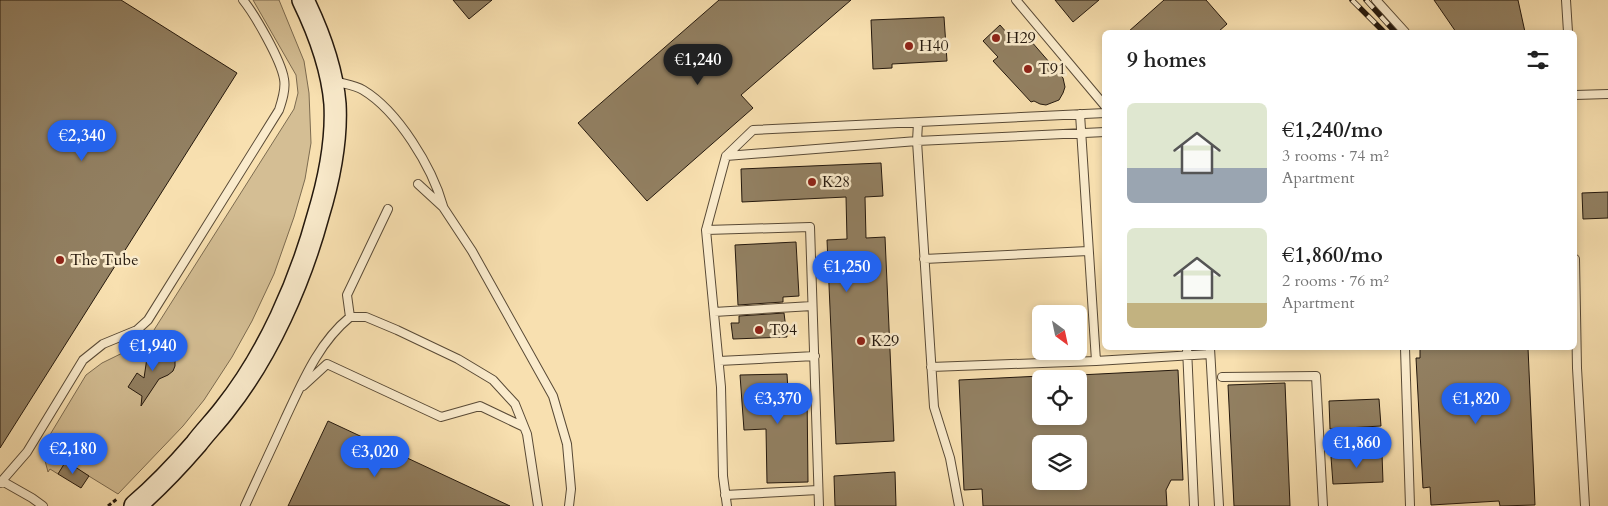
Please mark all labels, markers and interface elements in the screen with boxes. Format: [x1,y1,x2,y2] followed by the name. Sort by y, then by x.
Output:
[1006,27,1036,49] place label: H29
[990,32,1002,44] marker: H29
[919,35,949,57] place label: H40
[903,40,915,52] marker: H40
[657,44,739,86] pin: €1,240
[1127,46,1206,75] text: 9 homes
[1524,46,1552,74] icon: filters
[675,49,722,71] text: €1,240
[1038,58,1066,80] place label: T91
[1022,63,1034,75] marker: T91
[1282,116,1383,145] text: €1,240/mo
[41,120,123,162] pin: €2,340
[1167,123,1227,183] icon: home
[59,125,106,147] text: €2,340
[1282,145,1389,167] text: 3 rooms · 74 m²
[1282,167,1355,189] text: Apartment
[822,171,850,193] place label: K28
[806,176,818,188] marker: K28
[1282,241,1383,270] text: €1,860/mo
[1167,248,1227,308] icon: home
[70,249,138,271] place label: The Tube
[806,250,888,293] pin: €1,250
[54,254,66,266] marker: The Tube
[824,256,871,278] text: €1,250
[1282,270,1389,292] text: 2 rooms · 76 m²
[1282,292,1355,314] text: Apartment
[1032,305,1088,360] north arrow
[1032,305,1087,490] map controls
[769,319,797,341] place label: T94
[753,324,765,336] marker: T94
[112,330,194,372] pin: €1,940
[871,330,899,352] place label: K29
[130,335,177,357] text: €1,940
[855,335,867,347] marker: K29
[1032,370,1087,425] button: locate
[737,382,819,425] pin: €3,370
[1435,382,1517,425] pin: €1,820
[755,388,802,410] text: €3,370
[1453,388,1500,410] text: €1,820
[1316,426,1398,469] pin: €1,860
[32,432,114,475] pin: €2,180
[1334,432,1381,454] text: €1,860
[1032,435,1087,490] button: layers
[334,436,416,478] pin: €3,020
[50,438,97,460] text: €2,180
[352,441,399,463] text: €3,020

